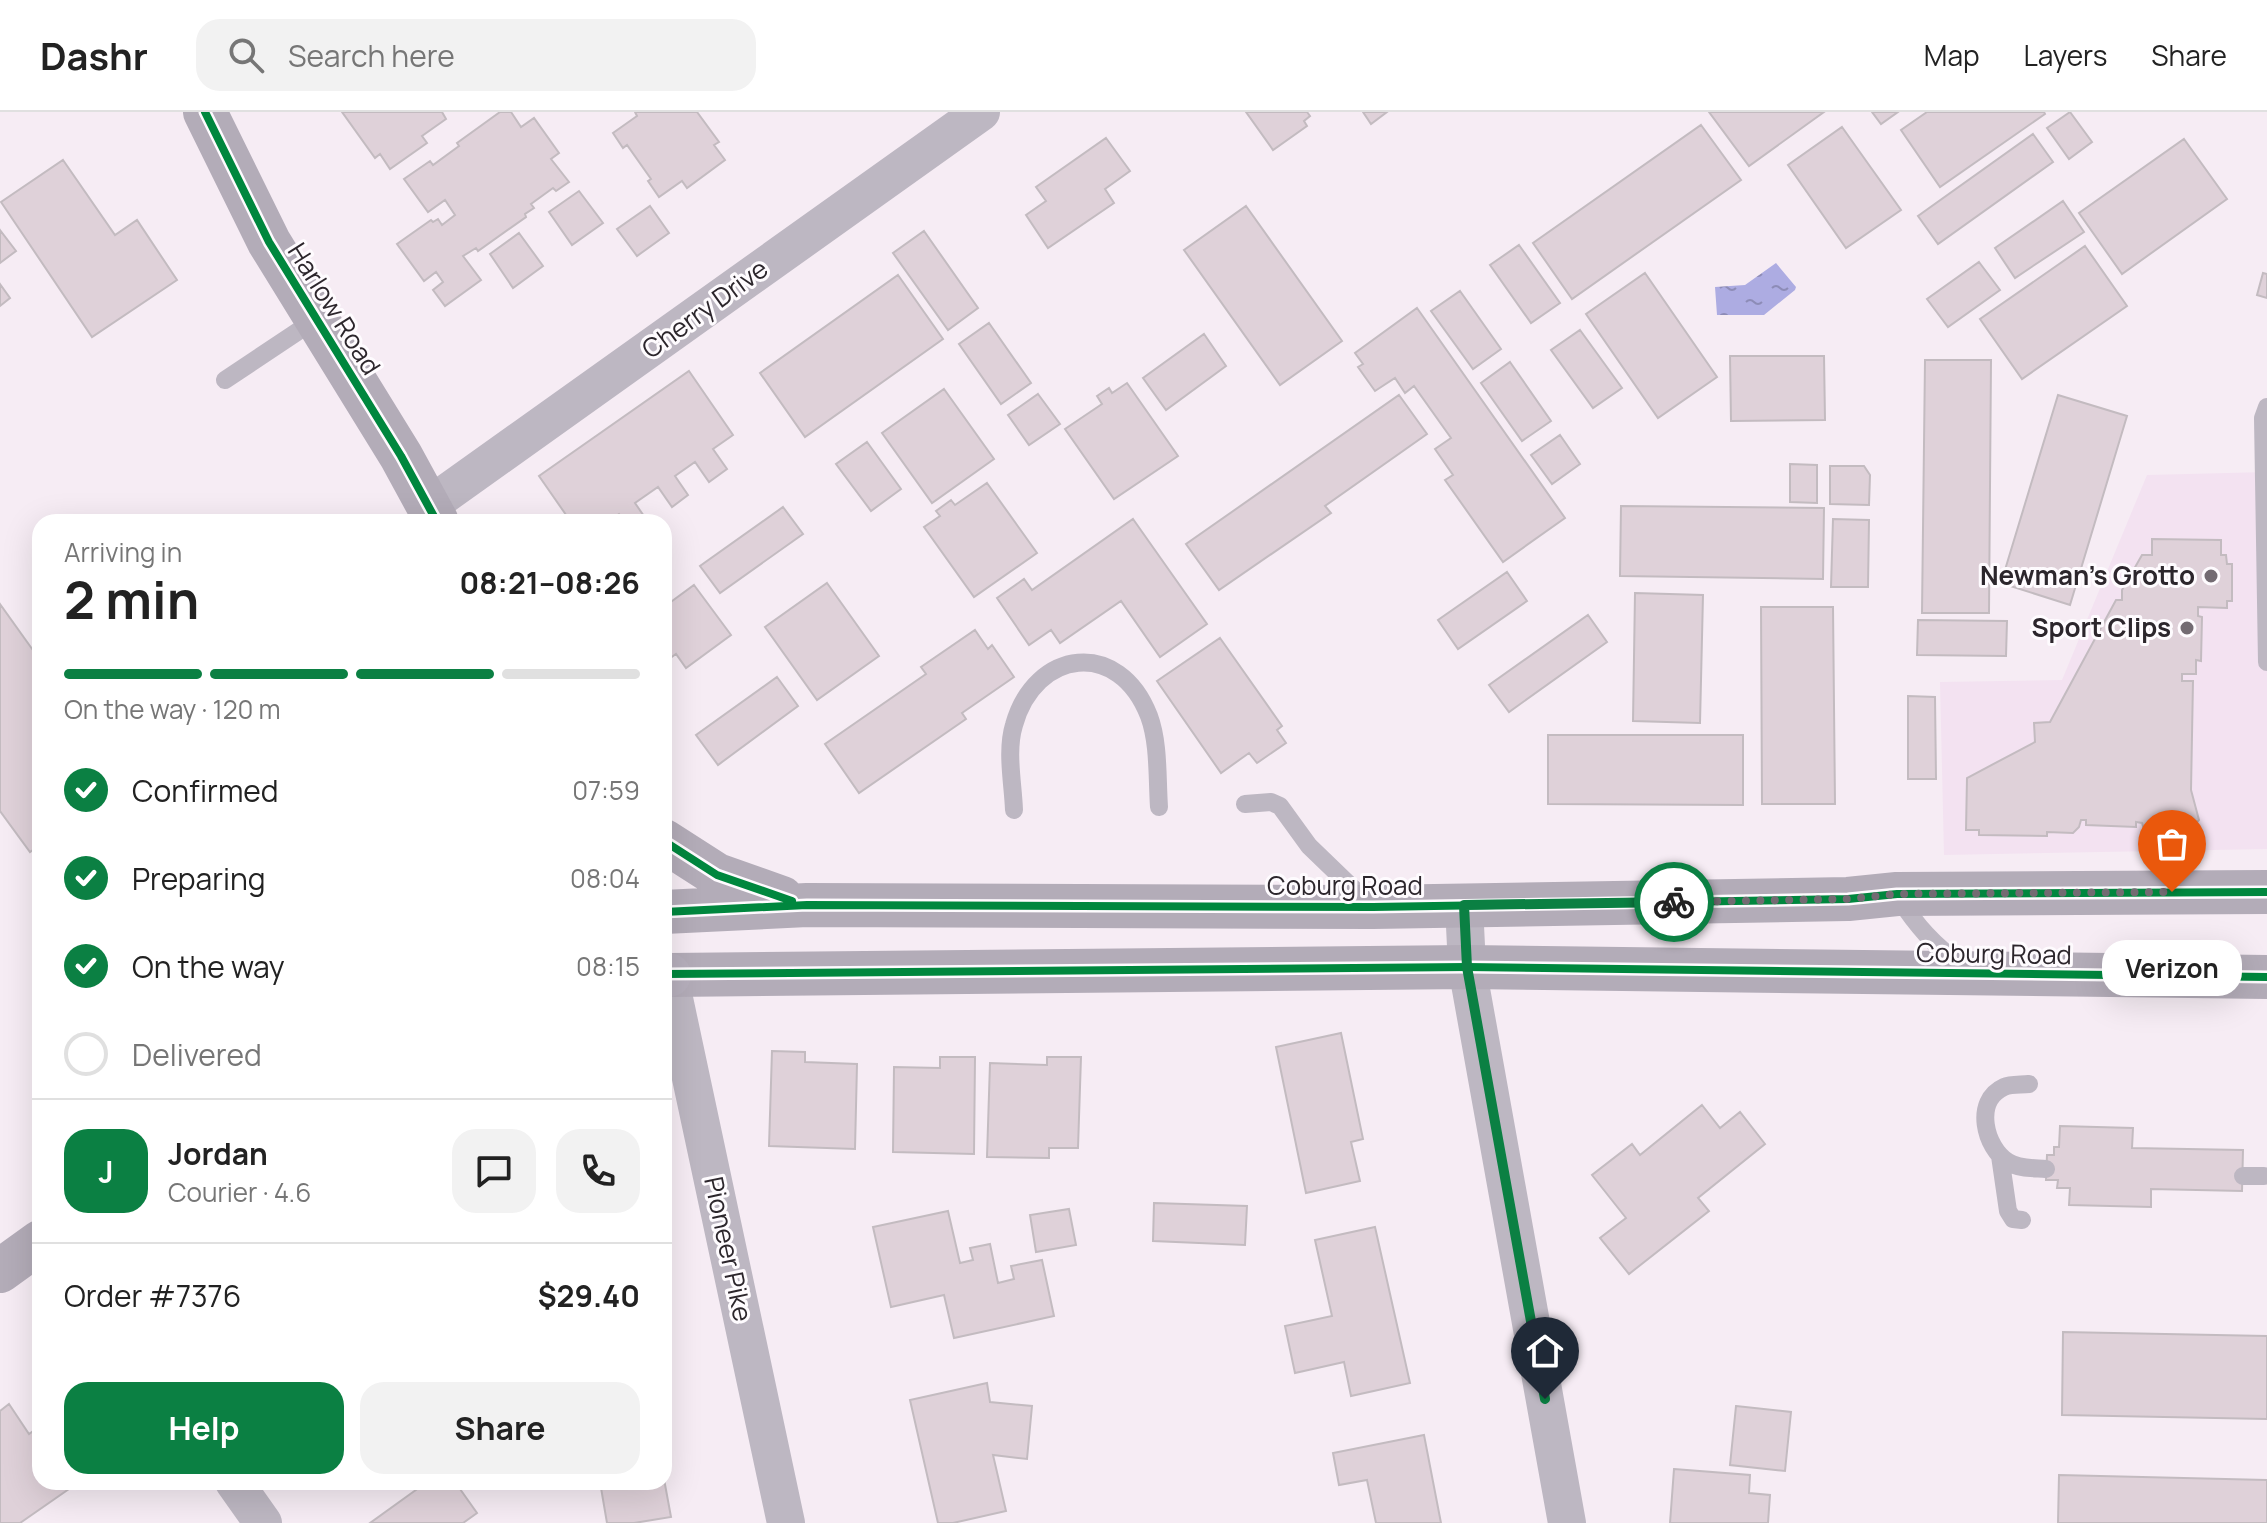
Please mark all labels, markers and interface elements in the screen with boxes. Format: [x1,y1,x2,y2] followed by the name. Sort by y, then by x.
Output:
[196,19,756,91] search box
[40,29,148,81] text: Dashr
[224,33,268,77] icon: search
[288,35,455,76] text: Search here
[1924,36,1980,74] text: Map
[2024,36,2107,74] text: Layers
[2151,36,2227,74] text: Share
[280,236,390,381] street label: Harlow Road
[634,250,775,366] street label: Cherry Drive
[64,534,182,570] text: Arriving in
[1980,557,2195,593] place label: Newman's Grotto
[460,562,640,603] text: 08:21–08:26
[64,564,199,635] text: 2 min
[2202,567,2220,585] marker: Newman's Grotto
[2031,609,2171,645] place label: Sport Clips
[2178,619,2196,637] marker: Sport Clips
[64,691,281,727] text: On the way · 120 m
[64,768,108,812] icon: check
[132,770,279,811] text: Confirmed
[572,772,640,808] text: 07:59
[2138,810,2206,892] pin
[2150,822,2194,866] icon: bag
[64,856,108,900] icon: check
[132,858,266,899] text: Preparing
[570,860,640,896] text: 08:04
[1634,862,1714,942] courier
[1267,867,1423,903] street label: Coburg Road
[1652,880,1696,924] icon: bike
[1916,934,2072,972] street label: Coburg Road
[2102,940,2242,996] callout: Verizon
[64,944,108,988] icon: check
[132,946,285,987] text: On the way
[576,948,640,984] text: 08:15
[2125,950,2219,986] text: Verizon
[132,1034,262,1075] text: Delivered
[452,1129,536,1213] button: chat
[556,1129,640,1213] button: phone
[168,1133,268,1174] text: Jordan
[98,1151,114,1192] text: J
[696,1173,762,1324] street label: Pioneer Pike
[168,1174,311,1210] text: Courier · 4.6
[64,1275,241,1316] text: Order #7376
[538,1275,640,1316] text: $29.40
[1511,1317,1579,1399] pin
[1523,1329,1567,1373] icon: home
[64,1382,344,1474] button: Help
[360,1382,640,1474] button: Share

